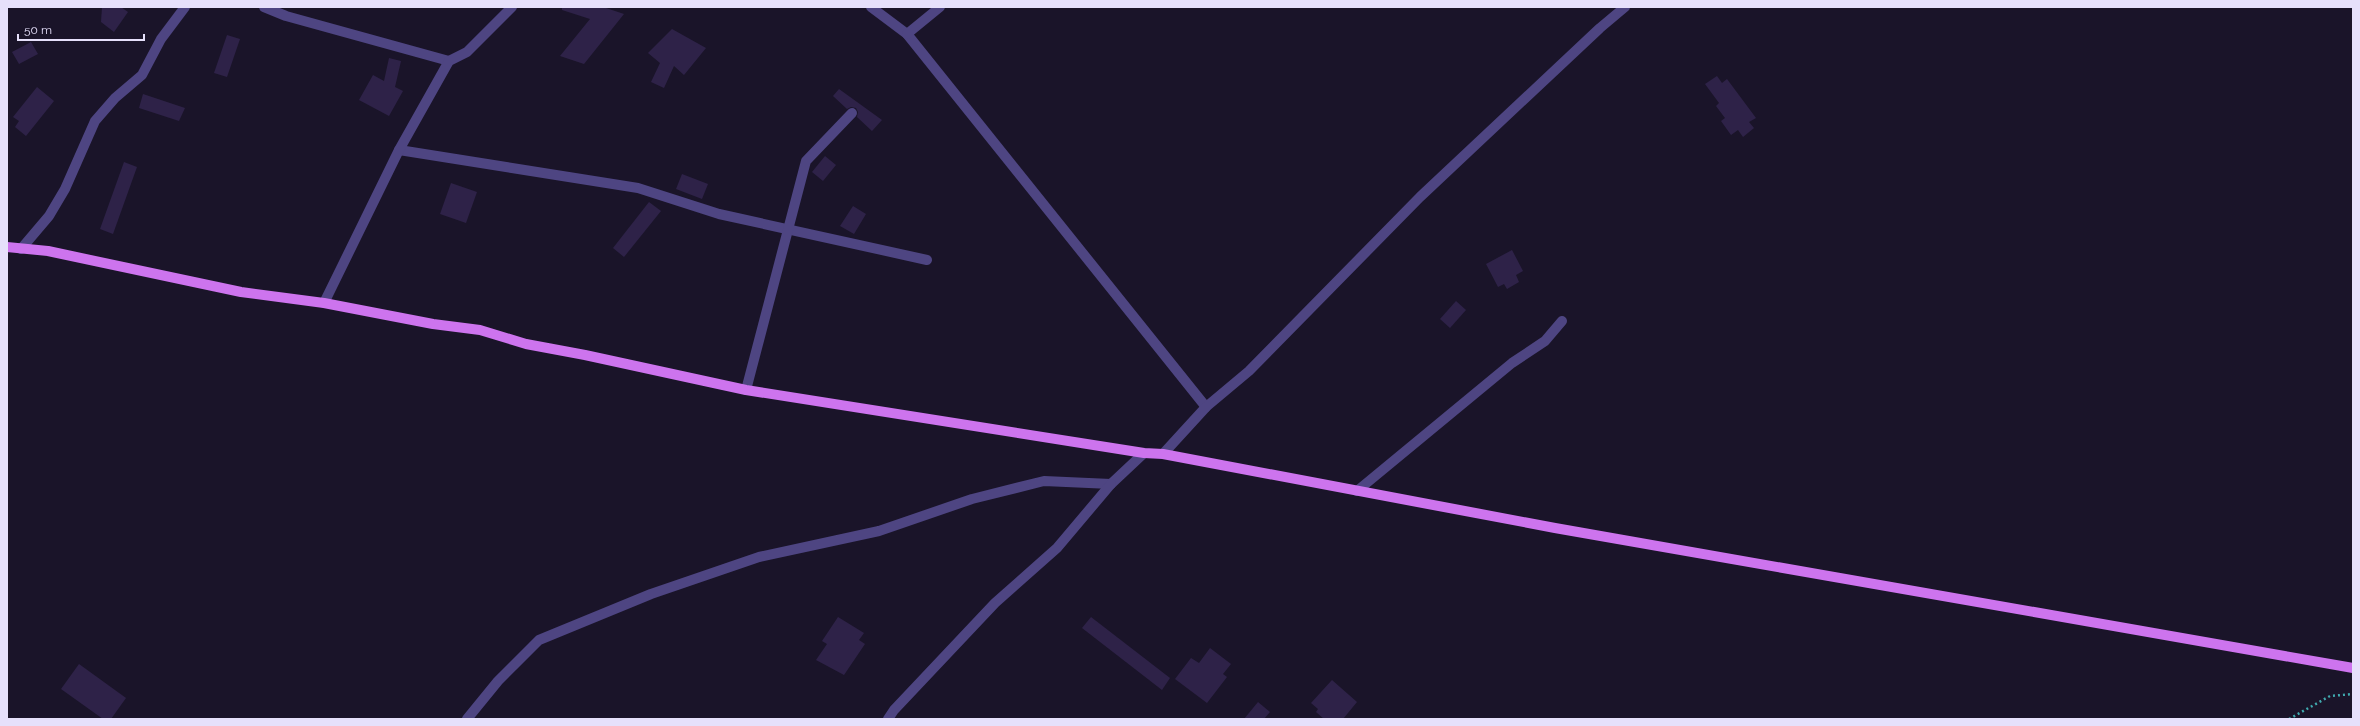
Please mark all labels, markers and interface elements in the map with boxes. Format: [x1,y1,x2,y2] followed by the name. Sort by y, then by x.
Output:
[18,16,144,42] scale bar
[24,23,52,37] text: 50 m

